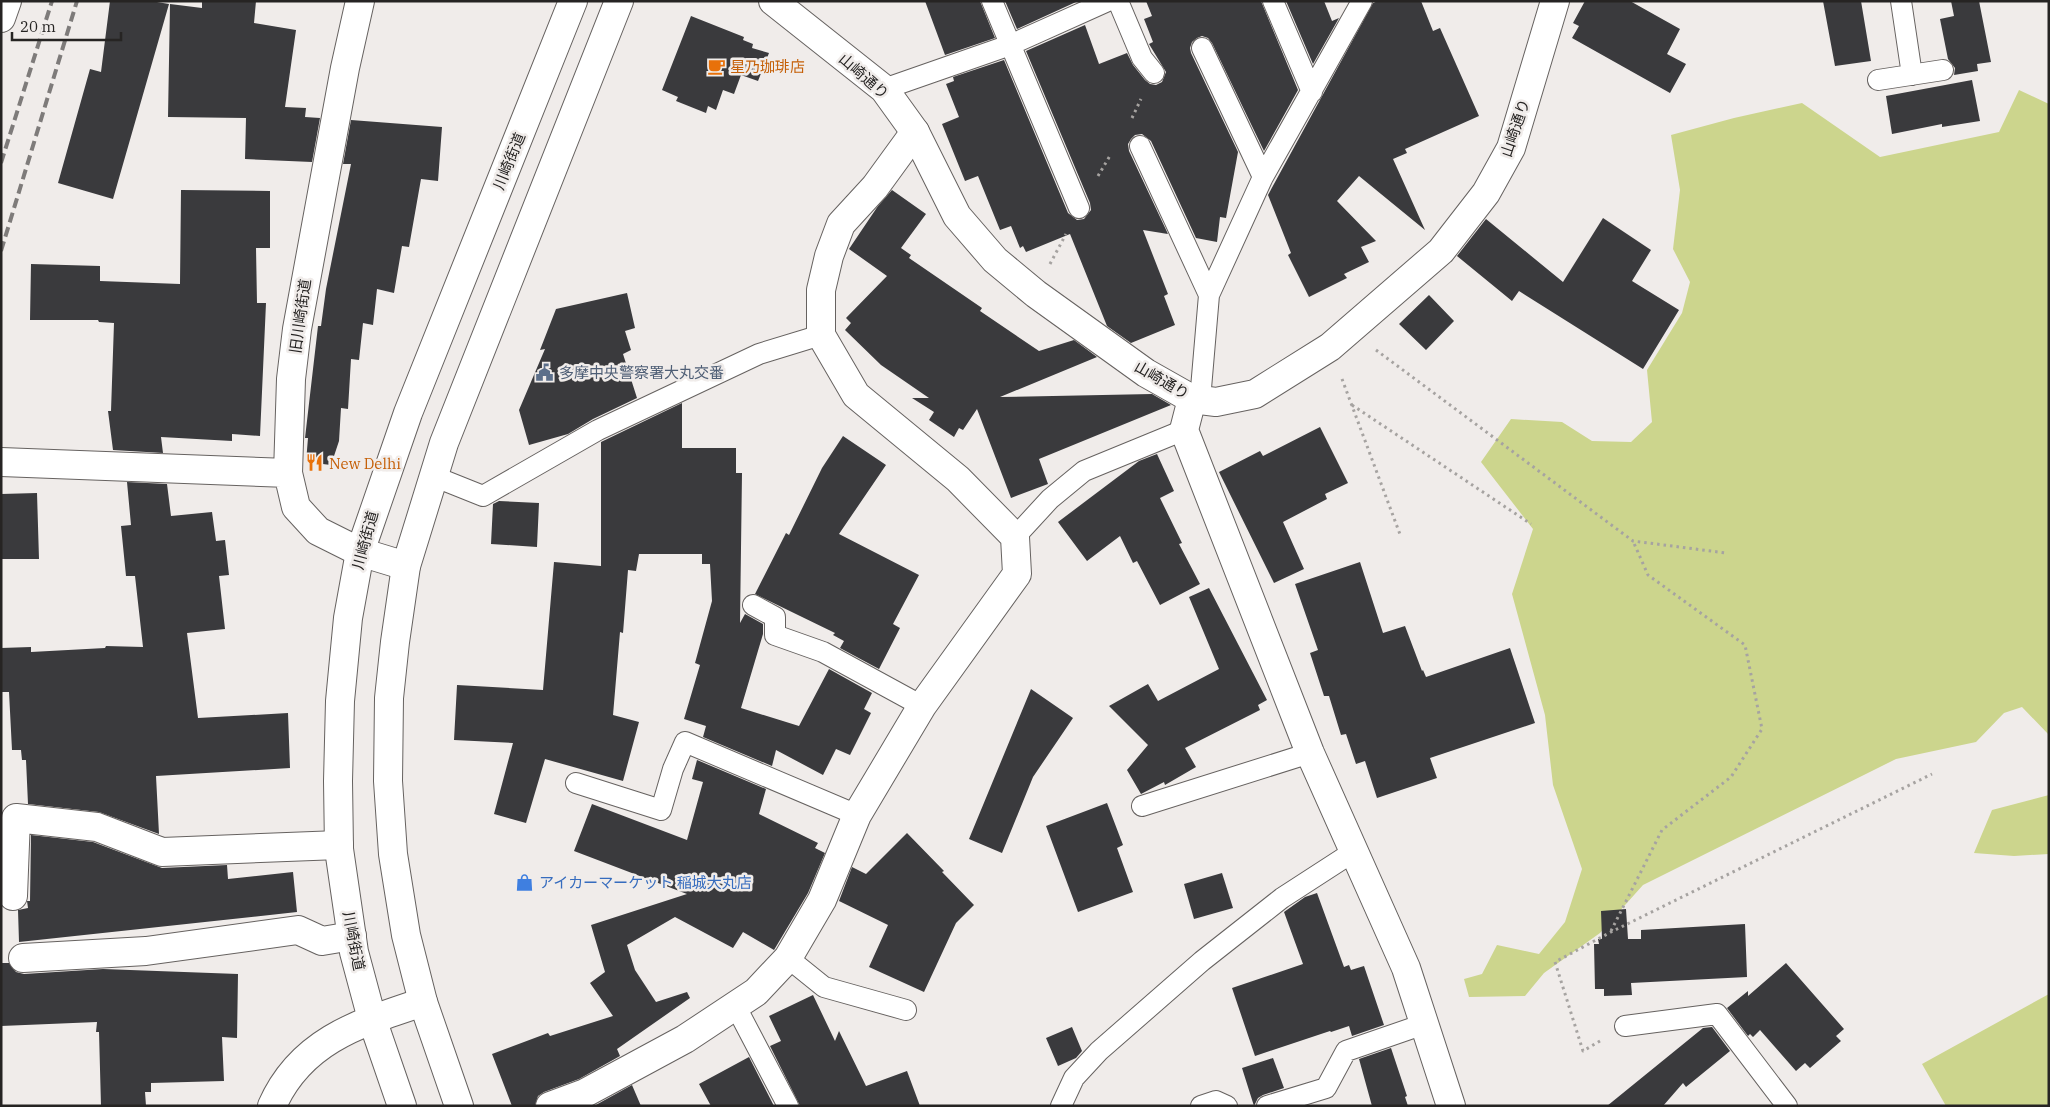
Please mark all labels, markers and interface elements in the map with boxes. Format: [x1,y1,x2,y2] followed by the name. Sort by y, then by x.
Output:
[12,10,121,42] scale bar
[20,17,56,36] text: 20 m
[835,49,893,103] street label: 山崎通り
[706,56,726,76] cafe icon: 星乃珈琲店
[730,57,805,76] place label: 星乃珈琲店
[1496,97,1534,159] street label: 山崎通り
[489,130,529,192] street label: 川崎街道
[285,278,315,354] street label: 旧川崎街道
[1131,357,1193,403] street label: 山崎通り
[535,362,555,382] public building icon: 多摩中央警察署大丸交番
[559,363,724,382] place label: 多摩中央警察署大丸交番
[305,453,325,473] restaurant icon: New Delhi
[329,454,401,473] place label: New Delhi
[348,509,382,571] street label: 川崎街道
[515,872,535,892] shop icon: アイカーマーケット 稲城大丸店
[539,873,752,892] place label: アイカーマーケット 稲城大丸店
[339,910,369,972] street label: 川崎街道

